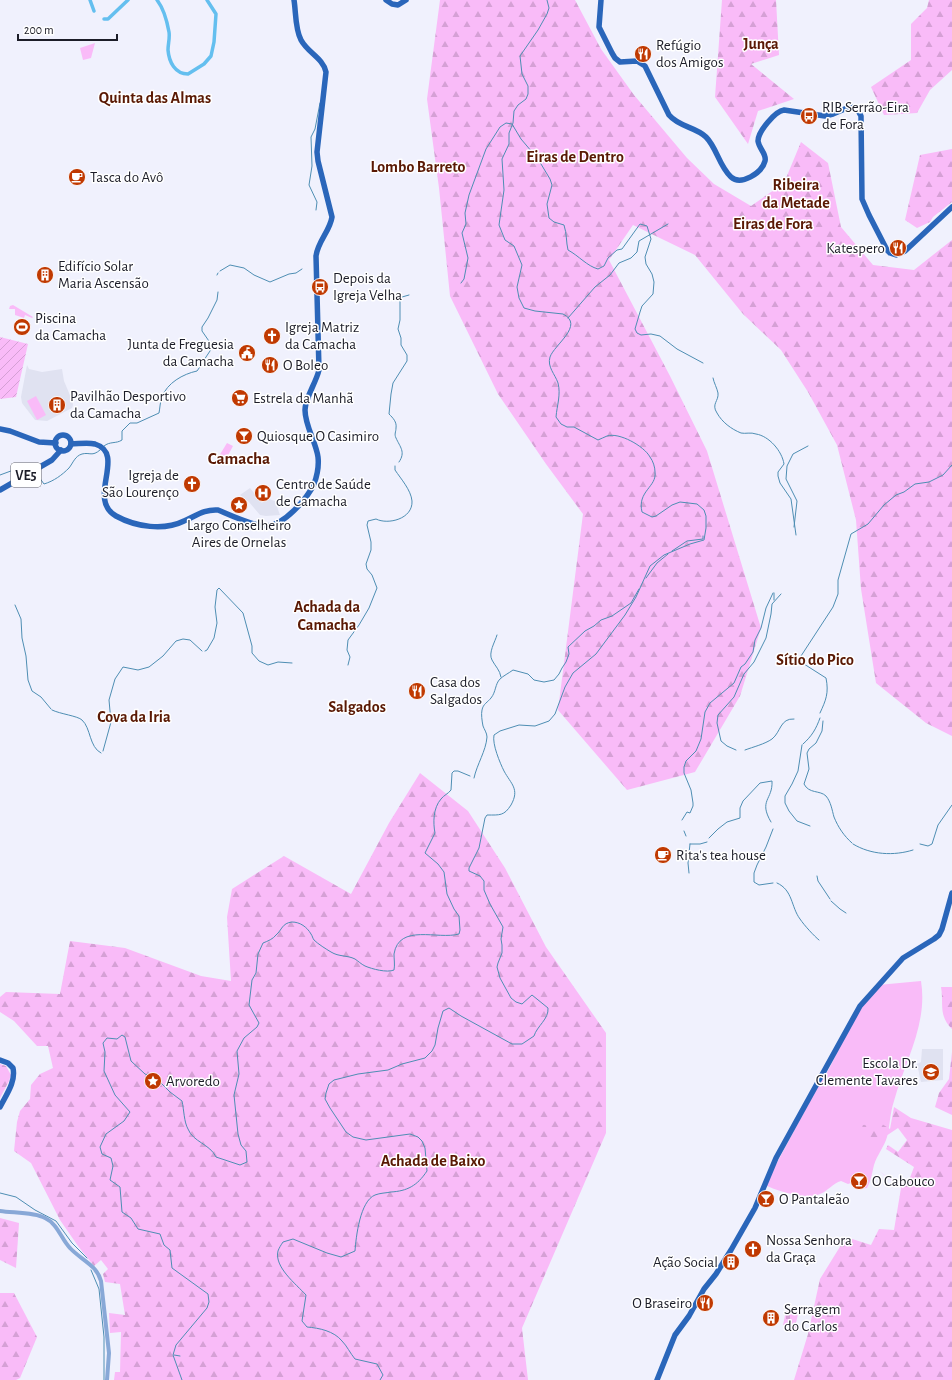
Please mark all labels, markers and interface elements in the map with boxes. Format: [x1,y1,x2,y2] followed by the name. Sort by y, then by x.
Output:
[18,16,117,42] scale bar
[24,24,54,36] text: 200 m
[743,36,779,52] district label: Junça
[656,38,724,70] place label: Refúgio dos Amigos
[633,44,653,64] restaurant icon: Refúgio dos Amigos
[99,90,211,107] district label: Quinta das Almas
[822,100,909,132] place label: RIB Serrão-Eira de Fora
[799,106,819,126] bus stop icon: RIB Serrão-Eira de Fora
[526,149,624,165] district label: Eiras de Dentro
[371,159,466,175] district label: Lombo Barreto
[67,167,87,187] cafe icon: Tasca do Avô
[90,170,163,185] place label: Tasca do Avô
[762,177,830,211] district label: Ribeira da Metade
[733,216,813,232] district label: Eiras de Fora
[888,238,908,258] restaurant icon: Katespero
[826,241,885,256] place label: Katespero
[58,259,149,291] place label: Edifício Solar Maria Ascensão
[35,265,55,285] building icon: Edifício Solar Maria Ascensão
[333,271,402,303] place label: Depois da Igreja Velha
[310,277,330,297] bus stop icon: Depois da Igreja Velha
[35,311,106,343] place label: Piscina da Camacha
[12,317,32,337] sports icon: Piscina da Camacha
[285,320,359,352] place label: Igreja Matriz da Camacha
[262,326,282,346] church icon: Igreja Matriz da Camacha
[127,337,234,369] place label: Junta de Freguesia da Camacha
[237,343,257,363] public building icon: Junta de Freguesia da Camacha
[260,355,280,375] restaurant icon: O Boleo
[283,358,328,373] place label: O Boleo
[230,388,250,408] supermarket icon: Estrela da Manhã
[70,389,186,421] place label: Pavilhão Desportivo da Camacha
[253,391,354,406] place label: Estrela da Manhã
[47,395,67,415] building icon: Pavilhão Desportivo da Camacha
[234,426,254,446] bar icon: Quiosque O Casimiro
[257,429,379,444] place label: Quiosque O Casimiro
[208,450,270,467] district label: Camacha
[11,463,41,487] road number: VE5
[102,468,179,500] place label: Igreja de São Lourenço
[182,474,202,494] church icon: Igreja de São Lourenço
[276,477,371,509] place label: Centro de Saúde de Camacha
[253,483,273,503] hospital icon: Centro de Saúde de Camacha
[229,495,249,515] place icon: Largo Conselheiro Aires de Ornelas
[187,518,291,550] place label: Largo Conselheiro Aires de Ornelas
[294,599,360,633] district label: Achada da Camacha
[776,652,854,668] district label: Sítio do Pico
[430,675,482,707] place label: Casa dos Salgados
[407,681,427,701] restaurant icon: Casa dos Salgados
[328,699,386,715] district label: Salgados
[97,709,171,725] district label: Cova da Iria
[653,845,673,865] cafe icon: Rita's tea house
[676,848,766,863] place label: Rita's tea house
[816,1056,918,1088] place label: Escola Dr. Clemente Tavares
[921,1062,941,1082] school or university icon: Escola Dr. Clemente Tavares
[143,1071,163,1091] place icon: Arvoredo
[166,1074,220,1089] place label: Arvoredo
[381,1153,485,1169] district label: Achada de Baixo
[849,1171,869,1191] bar icon: O Cabouco
[872,1174,935,1189] place label: O Cabouco
[756,1189,776,1209] bar icon: O Pantaleão
[779,1192,850,1207] place label: O Pantaleão
[766,1233,852,1265] place label: Nossa Senhora da Graça
[743,1239,763,1259] church icon: Nossa Senhora da Graça
[721,1252,741,1272] building icon: Ação Social
[653,1255,718,1270] place label: Ação Social
[695,1293,715,1313] restaurant icon: O Braseiro
[632,1296,692,1311] place label: O Braseiro
[784,1302,840,1334] place label: Serragem do Carlos
[761,1308,781,1328] building icon: Serragem do Carlos

